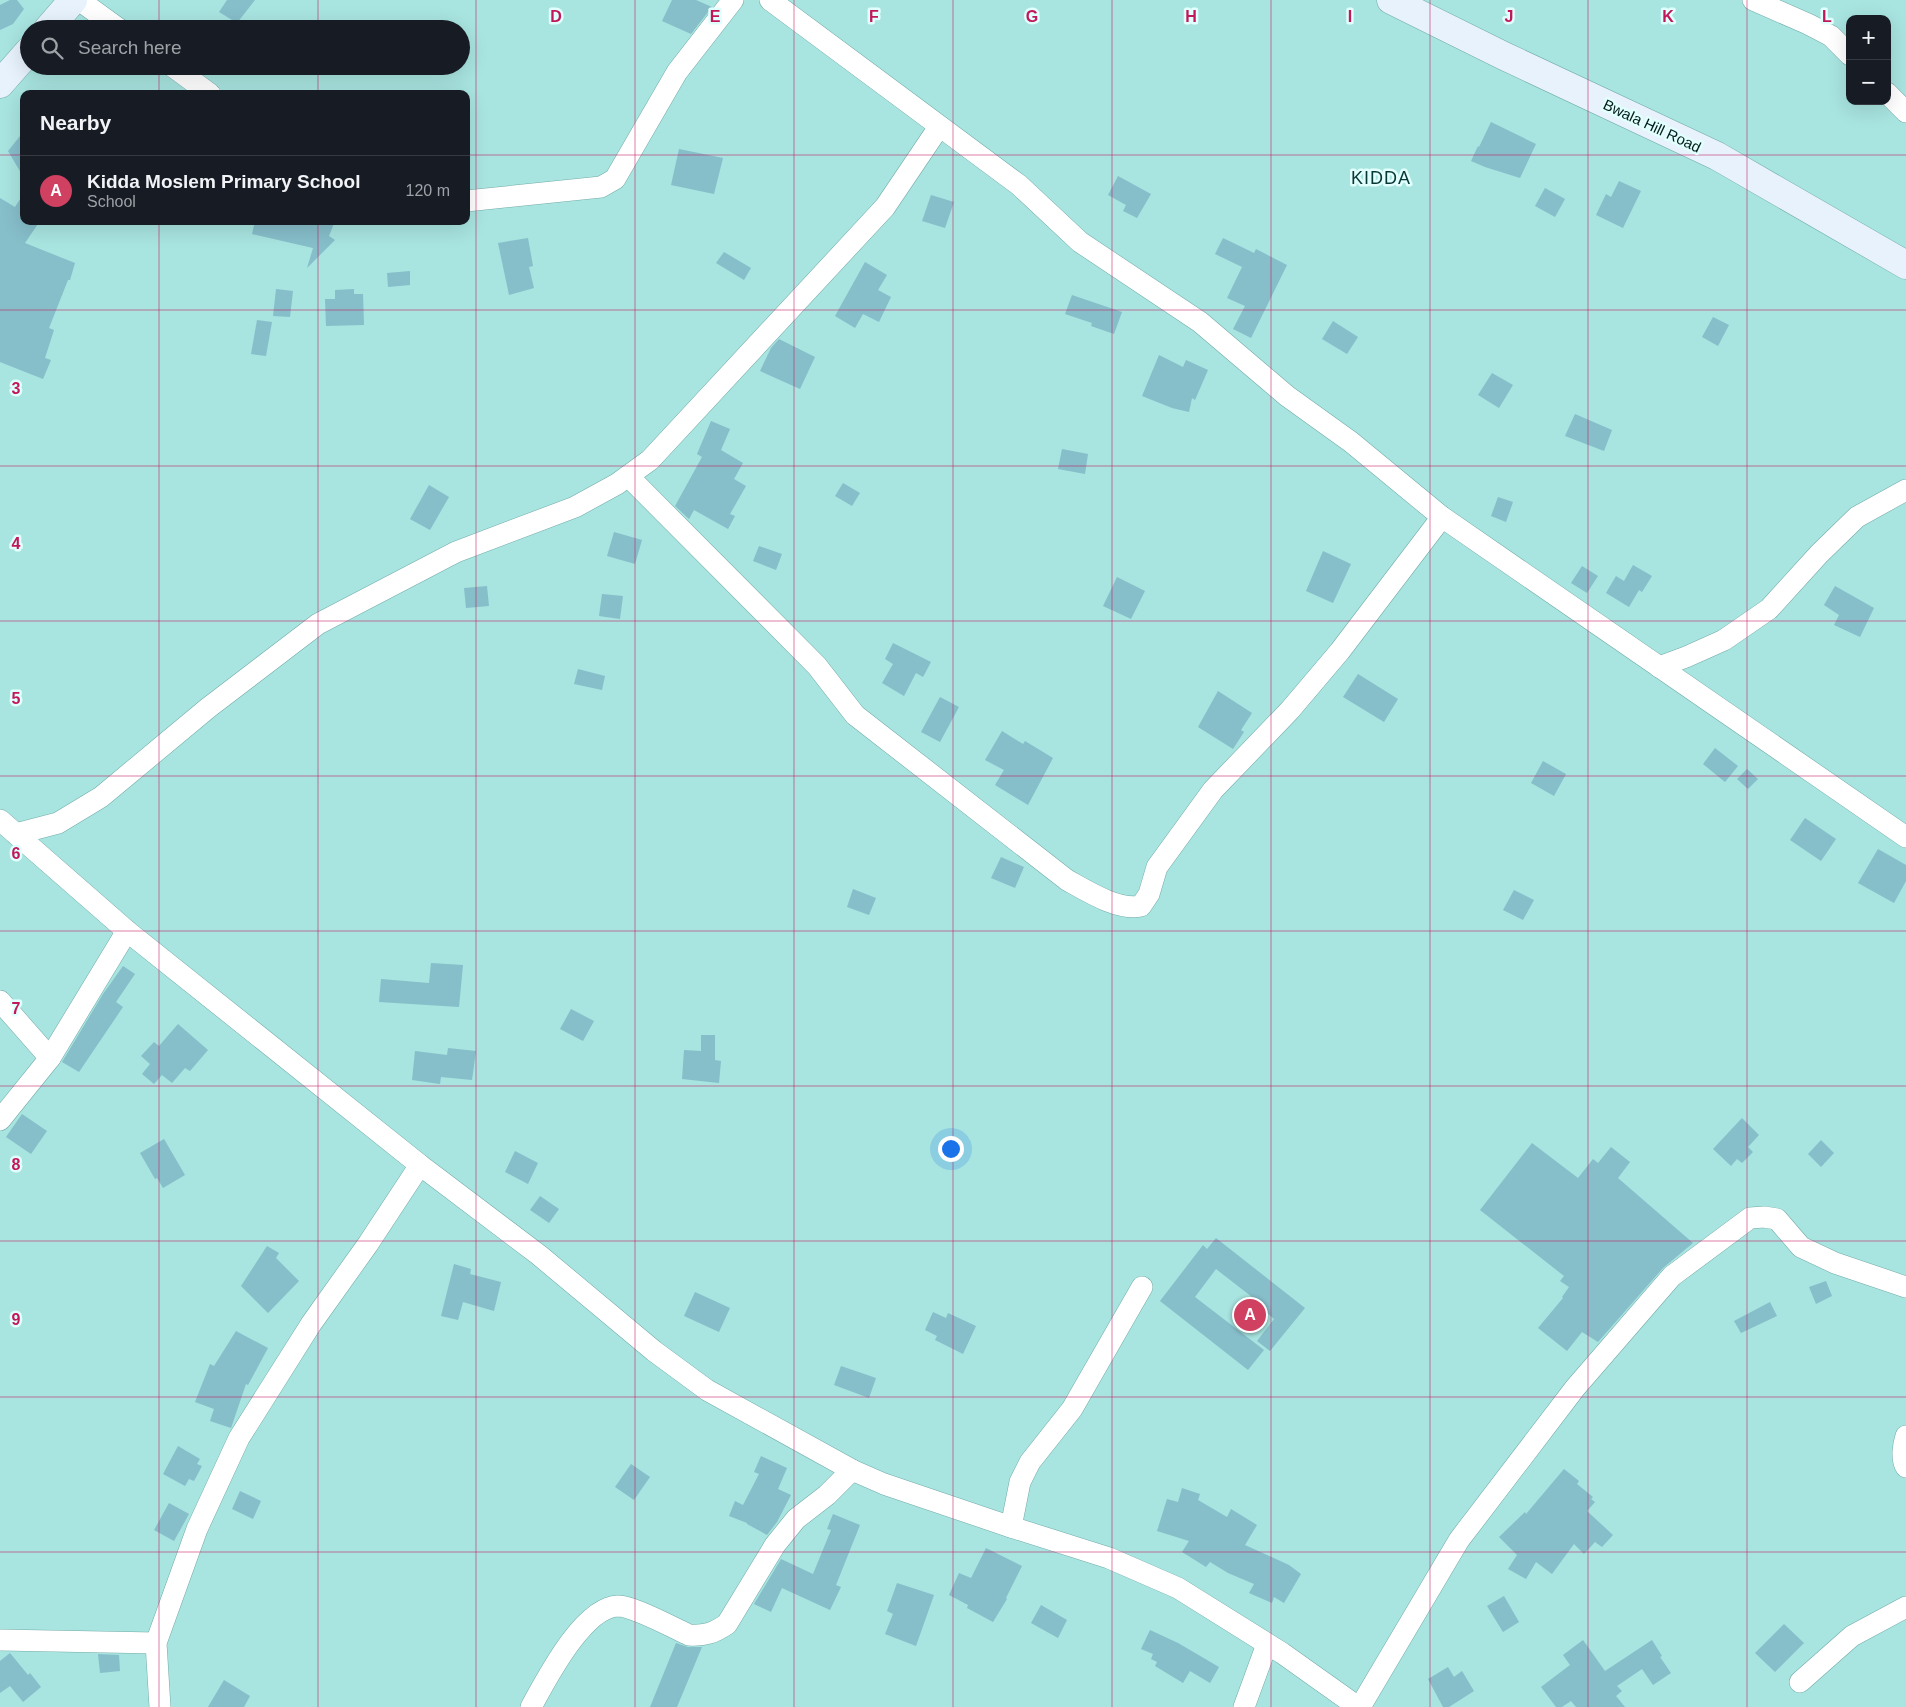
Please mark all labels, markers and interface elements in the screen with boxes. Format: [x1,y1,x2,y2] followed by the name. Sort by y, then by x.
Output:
[550,8,562,25] text: D
[710,8,721,25] text: E
[869,8,879,25] text: F
[1026,8,1038,25] text: G
[1185,8,1197,25] text: H
[1348,8,1352,25] text: I
[1505,8,1513,25] text: J
[1662,8,1674,25] text: K
[1822,8,1832,25] text: L
[1846,15,1891,105] map controls
[1846,15,1891,60] button: +
[20,20,470,75] search box
[38,34,66,62] icon: search
[78,37,182,58] text: Search here
[1846,60,1891,105] button: −
[1601,95,1704,156] street label: Bwala Hill Road
[40,111,111,134] text: Nearby
[1351,168,1411,188] district label: KIDDA
[87,171,360,192] text: Kidda Moslem Primary School
[50,182,62,199] text: A
[406,182,450,199] text: 120 m
[87,193,136,210] text: School
[12,380,21,397] text: 3
[12,535,21,552] text: 4
[12,690,21,707] text: 5
[12,845,21,862] text: 6
[12,1000,21,1017] text: 7
[938,1136,964,1162] your location
[12,1156,21,1173] text: 8
[1234,1296,1266,1334] pin: A
[12,1311,21,1328] text: 9

